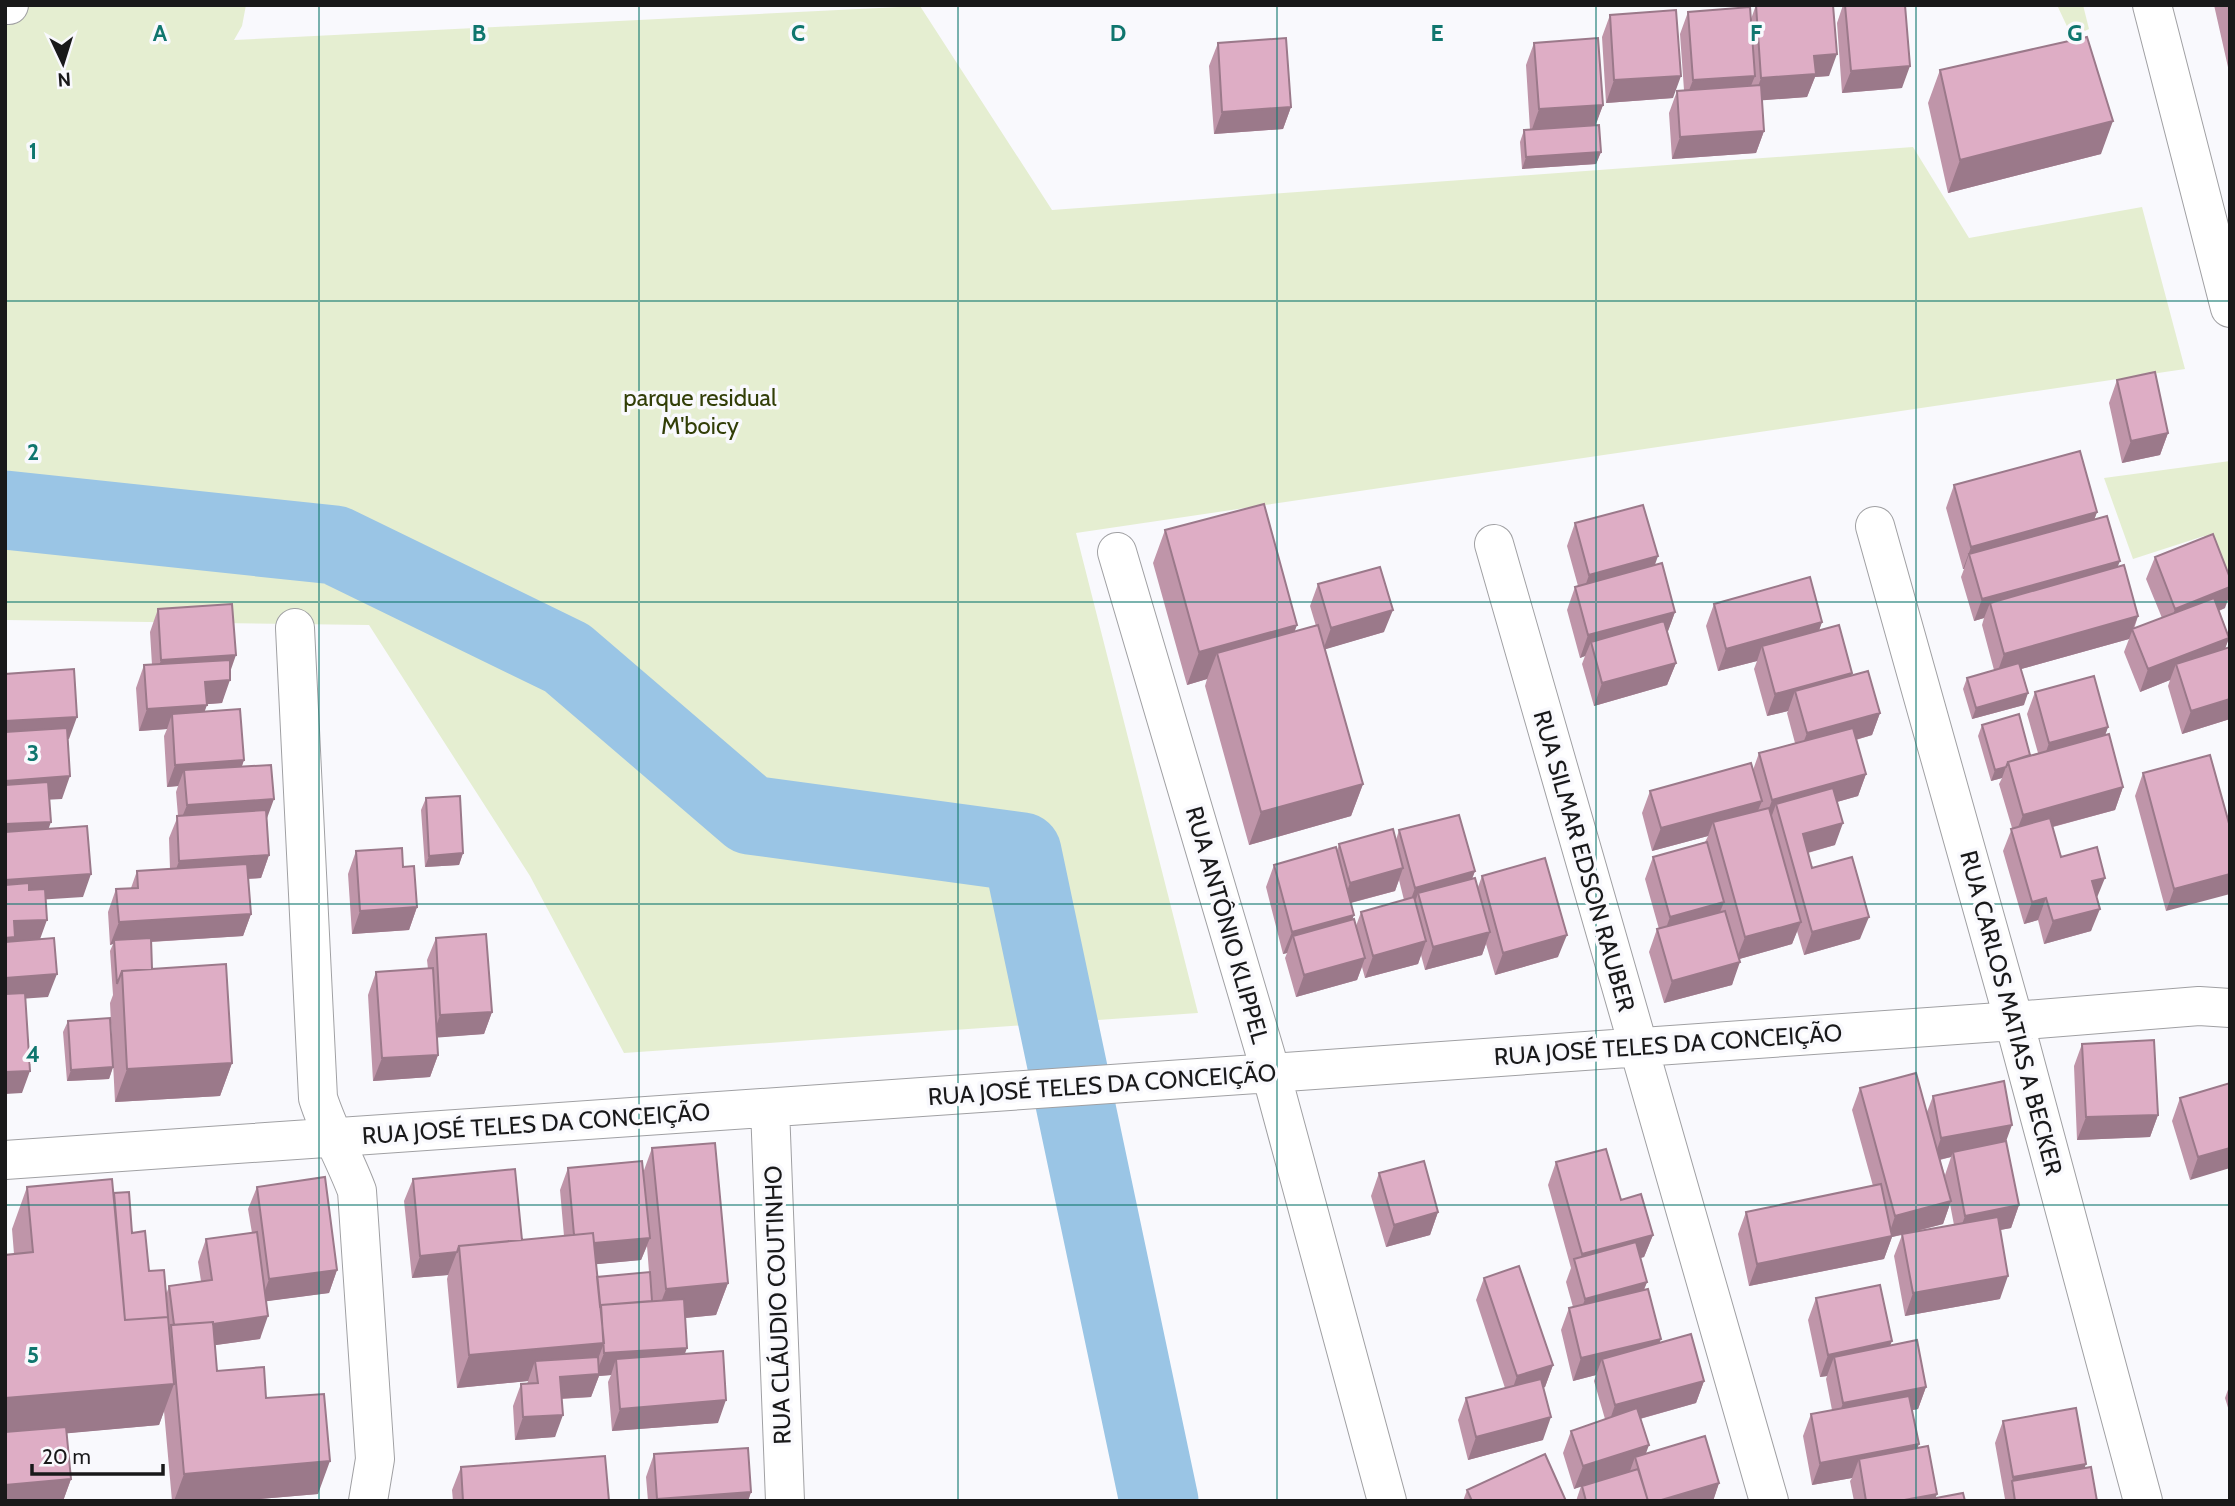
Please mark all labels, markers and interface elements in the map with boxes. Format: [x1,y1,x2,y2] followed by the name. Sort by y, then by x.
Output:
[153,19,168,47] text: A
[472,19,486,47] text: B
[791,19,805,47] text: C
[1110,19,1126,47] text: D
[1430,19,1444,47] text: E
[1750,19,1762,47] text: F
[2067,19,2083,47] text: G
[28,28,98,98] north arrow
[57,68,72,91] text: N
[29,137,37,165] text: 1
[623,383,777,440] park label: parque residual M'boicy
[27,438,39,466] text: 2
[1528,707,1642,1015] street label: RUA SILMAR EDSON RAUBER
[27,739,39,767] text: 3
[1180,803,1275,1047] street label: RUA ANTÔNIO KLIPPEL
[1954,847,2069,1179] street label: RUA CARLOS MATIAS A BECKER
[1493,1018,1843,1071] street label: RUA JOSÉ TELES DA CONCEIÇÃO
[26,1040,40,1068] text: 4
[927,1058,1277,1111] street label: RUA JOSÉ TELES DA CONCEIÇÃO
[361,1097,711,1150] street label: RUA JOSÉ TELES DA CONCEIÇÃO
[758,1165,797,1445] street label: RUA CLÁUDIO COUTINHO
[27,1341,39,1369] text: 5
[32,1432,163,1476] scale bar
[42,1444,91,1469] text: 20 m

